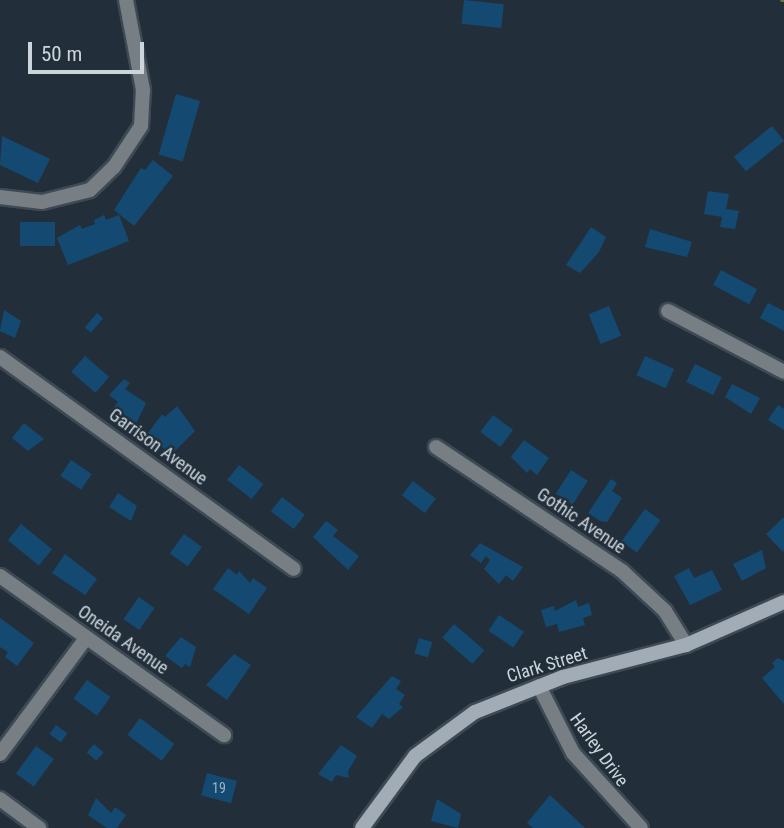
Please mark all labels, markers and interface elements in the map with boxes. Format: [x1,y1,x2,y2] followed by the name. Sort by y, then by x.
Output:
[32,28,147,72] scale bar
[41,42,82,66] text: 50 m
[105,404,211,490] street label: Garrison Avenue
[533,484,629,558] street label: Gothic Avenue
[74,601,172,679] street label: Oneida Avenue
[504,643,590,687] street label: Clark Street
[565,709,633,791] street label: Harley Drive
[212,780,226,796] house number: 19

